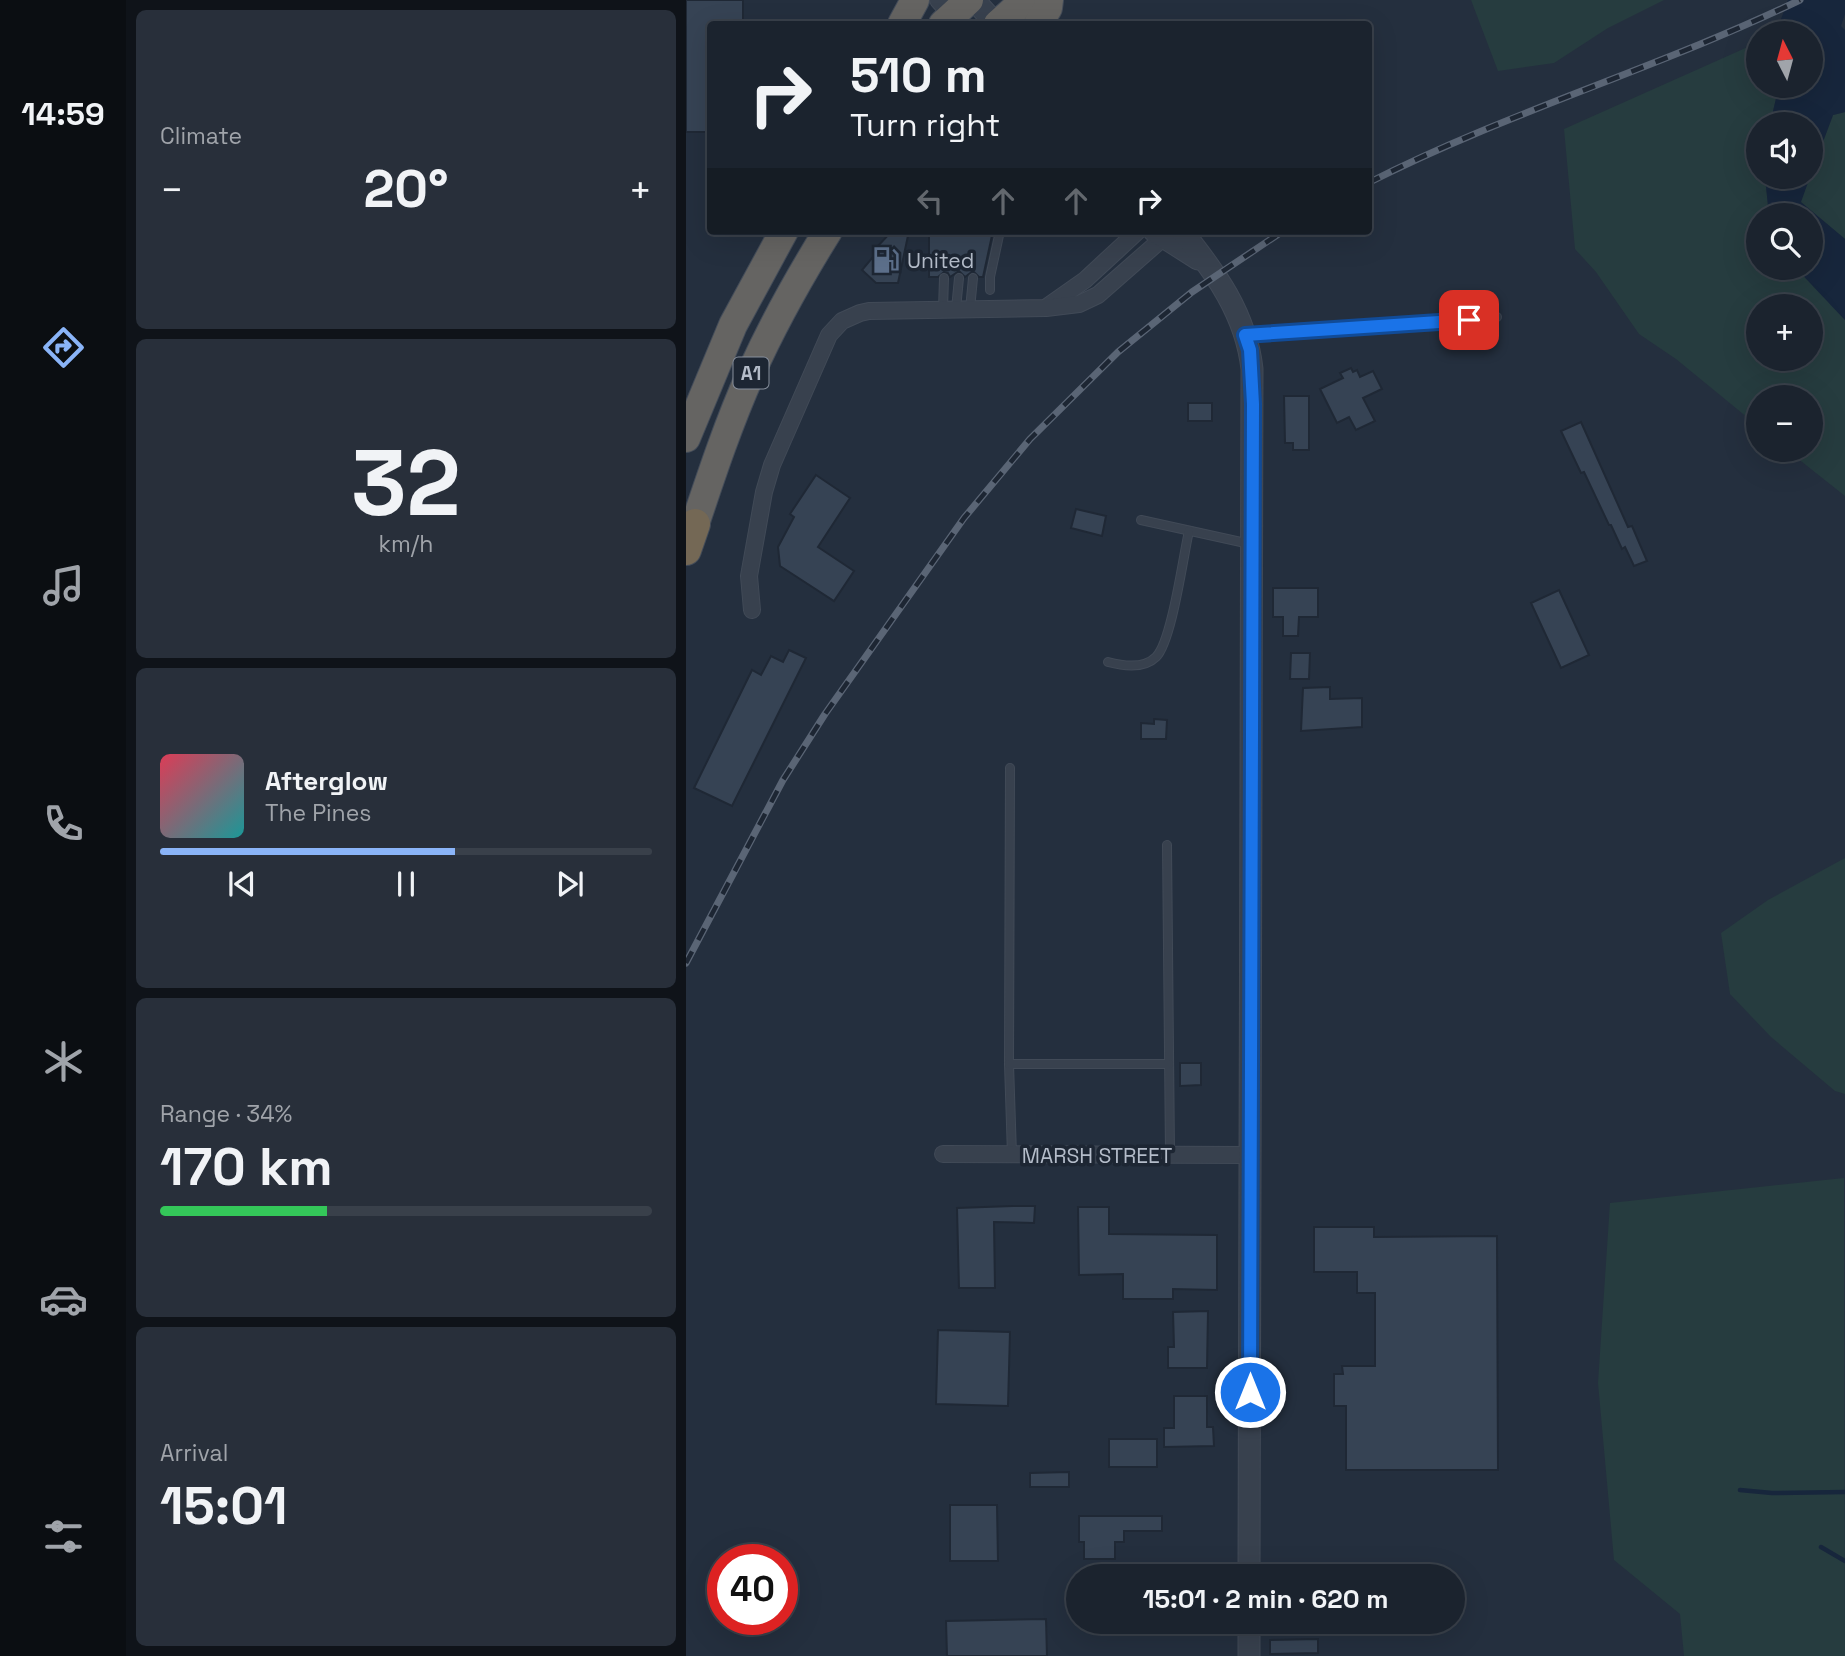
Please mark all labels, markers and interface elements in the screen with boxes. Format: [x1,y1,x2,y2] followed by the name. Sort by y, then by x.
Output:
[1746,21,1824,98] north arrow
[1746,21,1823,462] map controls
[850,44,987,106] text: 510 m
[735,49,826,140] icon: right
[21,94,105,134] text: 14:59
[850,105,1000,145] text: Turn right
[1746,112,1823,189] button: sound
[160,121,242,151] text: Climate
[363,156,449,222] text: 20°
[160,166,184,214] text: −
[628,166,652,214] text: +
[911,182,949,220] icon: left
[984,182,1022,220] icon: ahead
[1057,182,1095,220] icon: ahead
[1130,182,1168,220] icon: right
[1746,203,1823,280] button: search
[871,245,901,275] fuel station icon: United
[907,247,974,274] place label: United
[1439,290,1499,350] pin
[1746,294,1823,371] button: +
[1450,301,1488,339] icon: arrive
[39,323,88,372] icon: directions
[734,358,768,388] road number: A1
[1746,385,1823,462] button: −
[351,425,461,542] text: 32
[379,529,433,559] text: km/h
[39,561,88,610] icon: music
[265,764,388,798] text: Afterglow
[265,798,371,828] text: The Pines
[39,799,88,848] icon: phone
[223,865,261,903] icon: previous
[387,865,425,903] icon: pause
[551,865,589,903] icon: next
[39,1037,88,1086] icon: climate
[160,1099,292,1129] text: Range · 34%
[160,1134,333,1200] text: 170 km
[1022,1142,1172,1169] street label: MARSH STREET
[39,1275,88,1324] icon: car
[1213,1355,1287,1429] position arrow
[160,1438,228,1468] text: Arrival
[160,1473,287,1539] text: 15:01
[39,1512,88,1561] icon: filters
[707,1544,798,1635] speed limit sign: 40
[1143,1582,1388,1616] text: 15:01 · 2 min · 620 m

